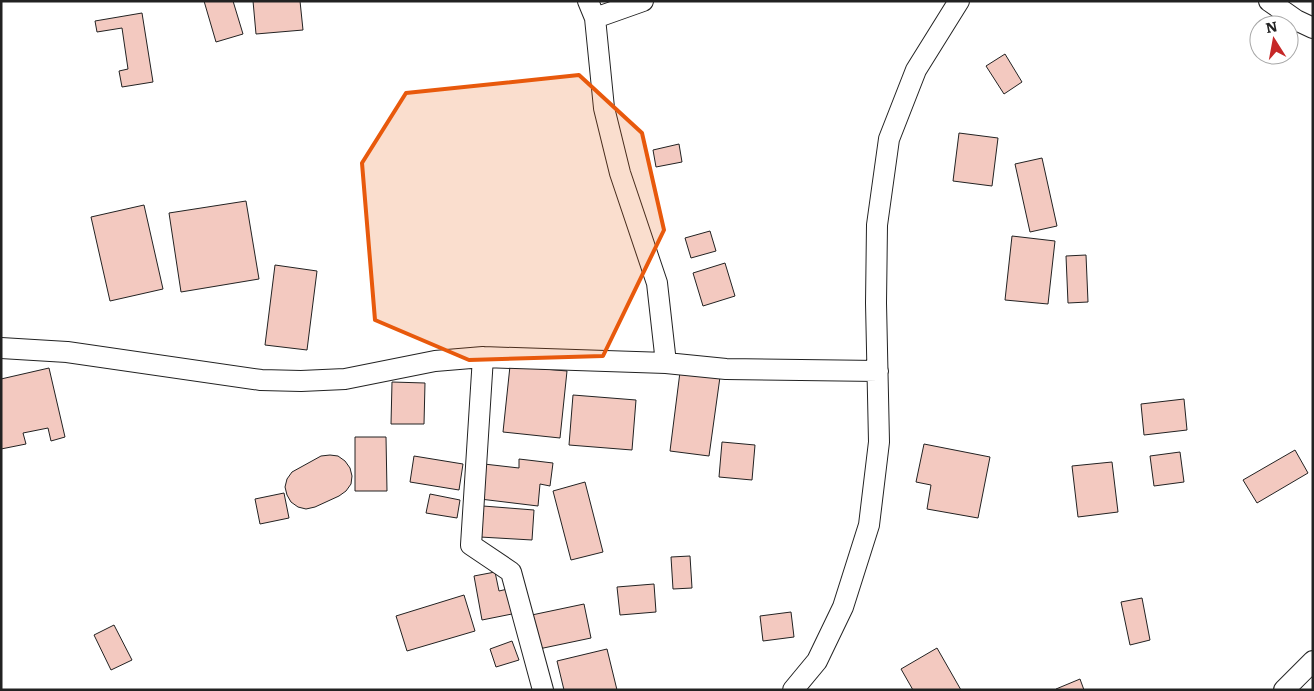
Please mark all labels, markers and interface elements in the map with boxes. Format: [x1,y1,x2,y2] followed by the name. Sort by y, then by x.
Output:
[1249,15,1299,65] north arrow
[1264,15,1279,37] text: N

